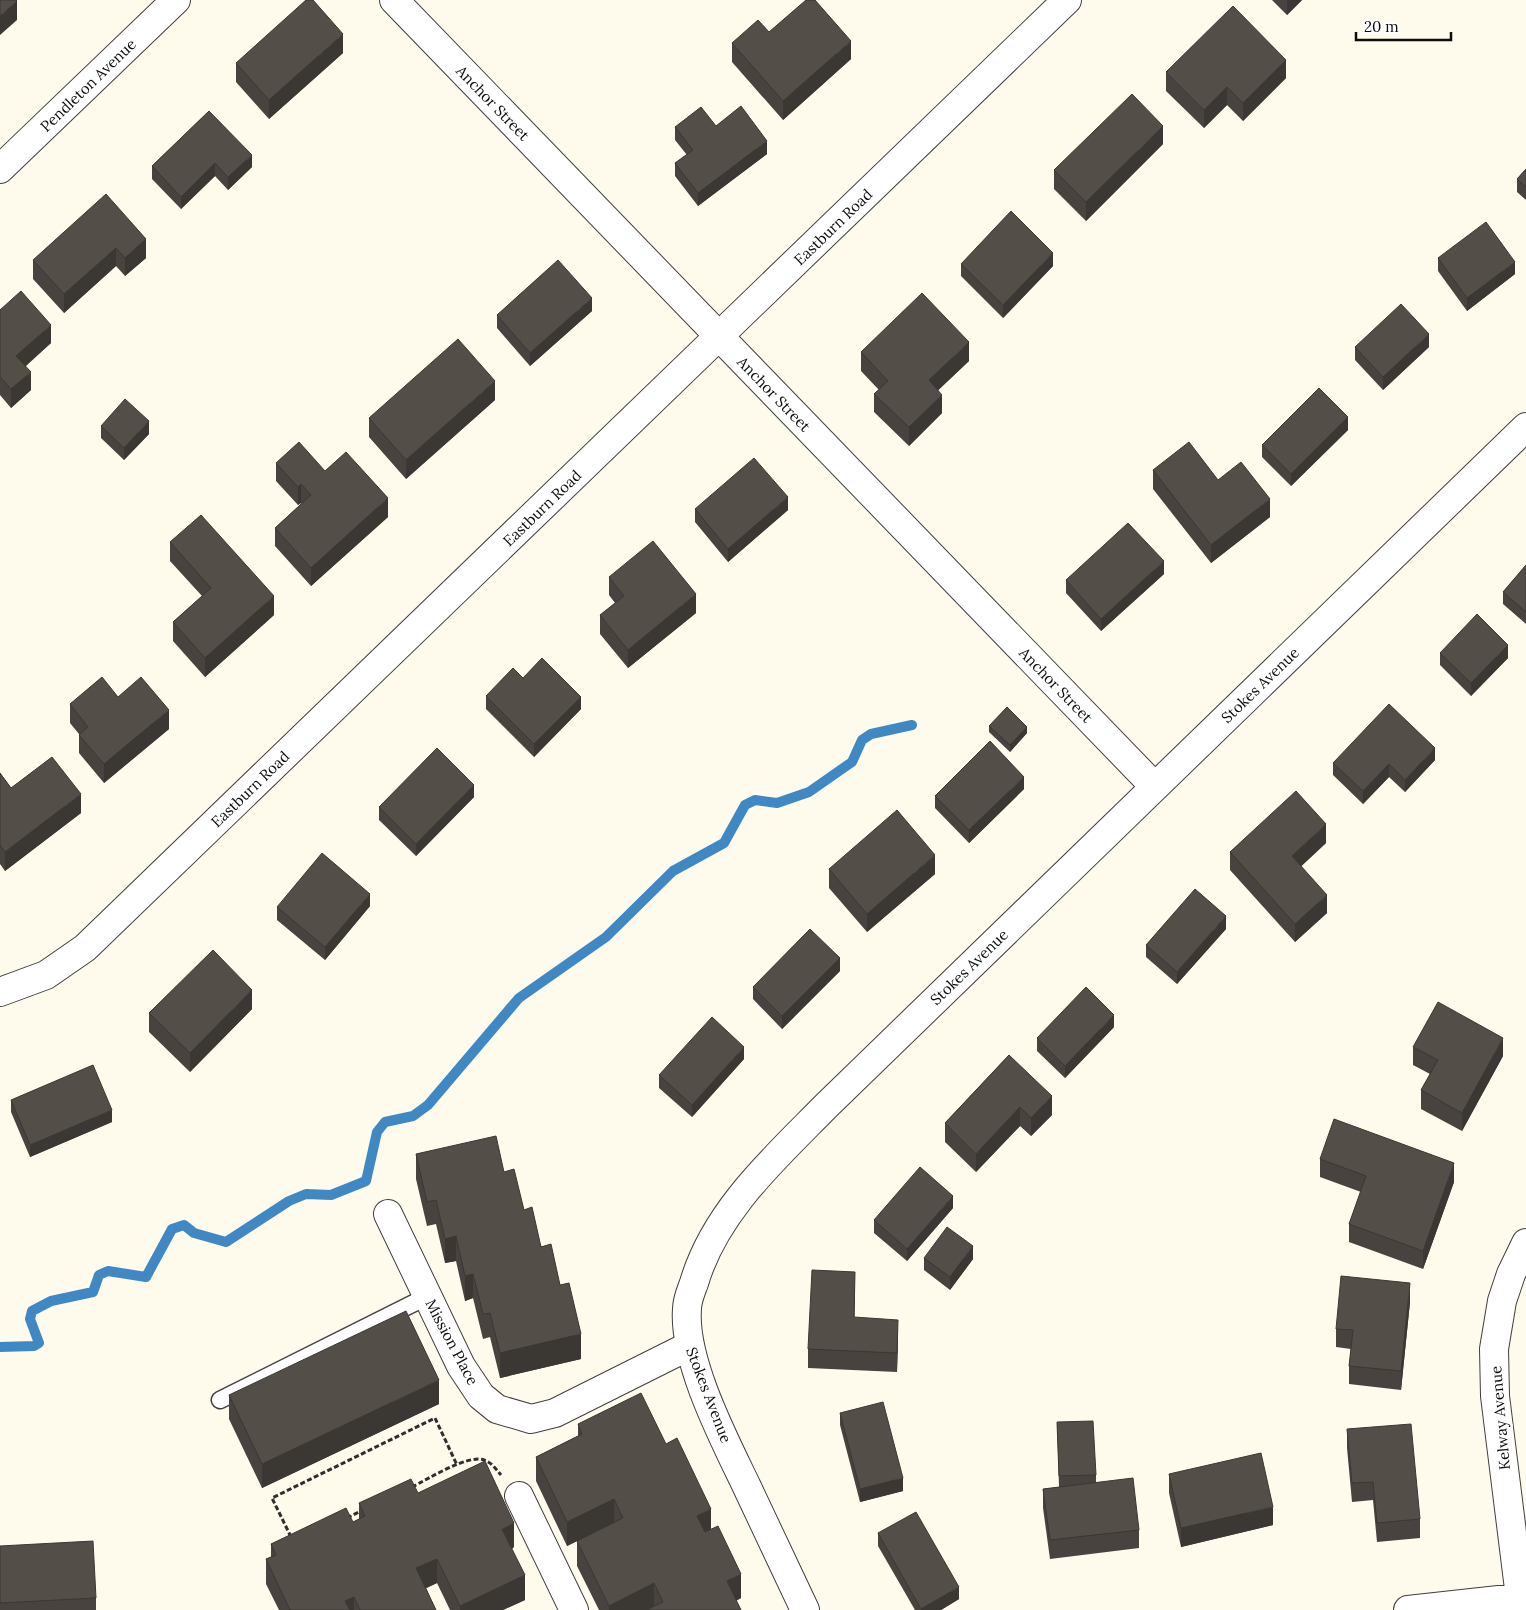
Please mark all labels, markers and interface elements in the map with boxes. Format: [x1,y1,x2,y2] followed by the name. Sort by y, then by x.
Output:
[1356,10,1451,42] scale bar
[1364,17,1399,36] text: 20 m
[36,34,140,136] street label: Pendleton Avenue
[452,61,534,145] street label: Anchor Street
[790,185,876,269] street label: Eastburn Road
[733,352,815,436] street label: Anchor Street
[499,466,585,550] street label: Eastburn Road
[1015,643,1097,727] street label: Anchor Street
[1217,643,1303,727] street label: Stokes Avenue
[207,747,293,831] street label: Eastburn Road
[926,925,1012,1009] street label: Stokes Avenue
[421,1296,483,1388] street label: Mission Place
[682,1344,736,1446] street label: Stokes Avenue
[1486,1365,1514,1471] street label: Kelway Avenue

